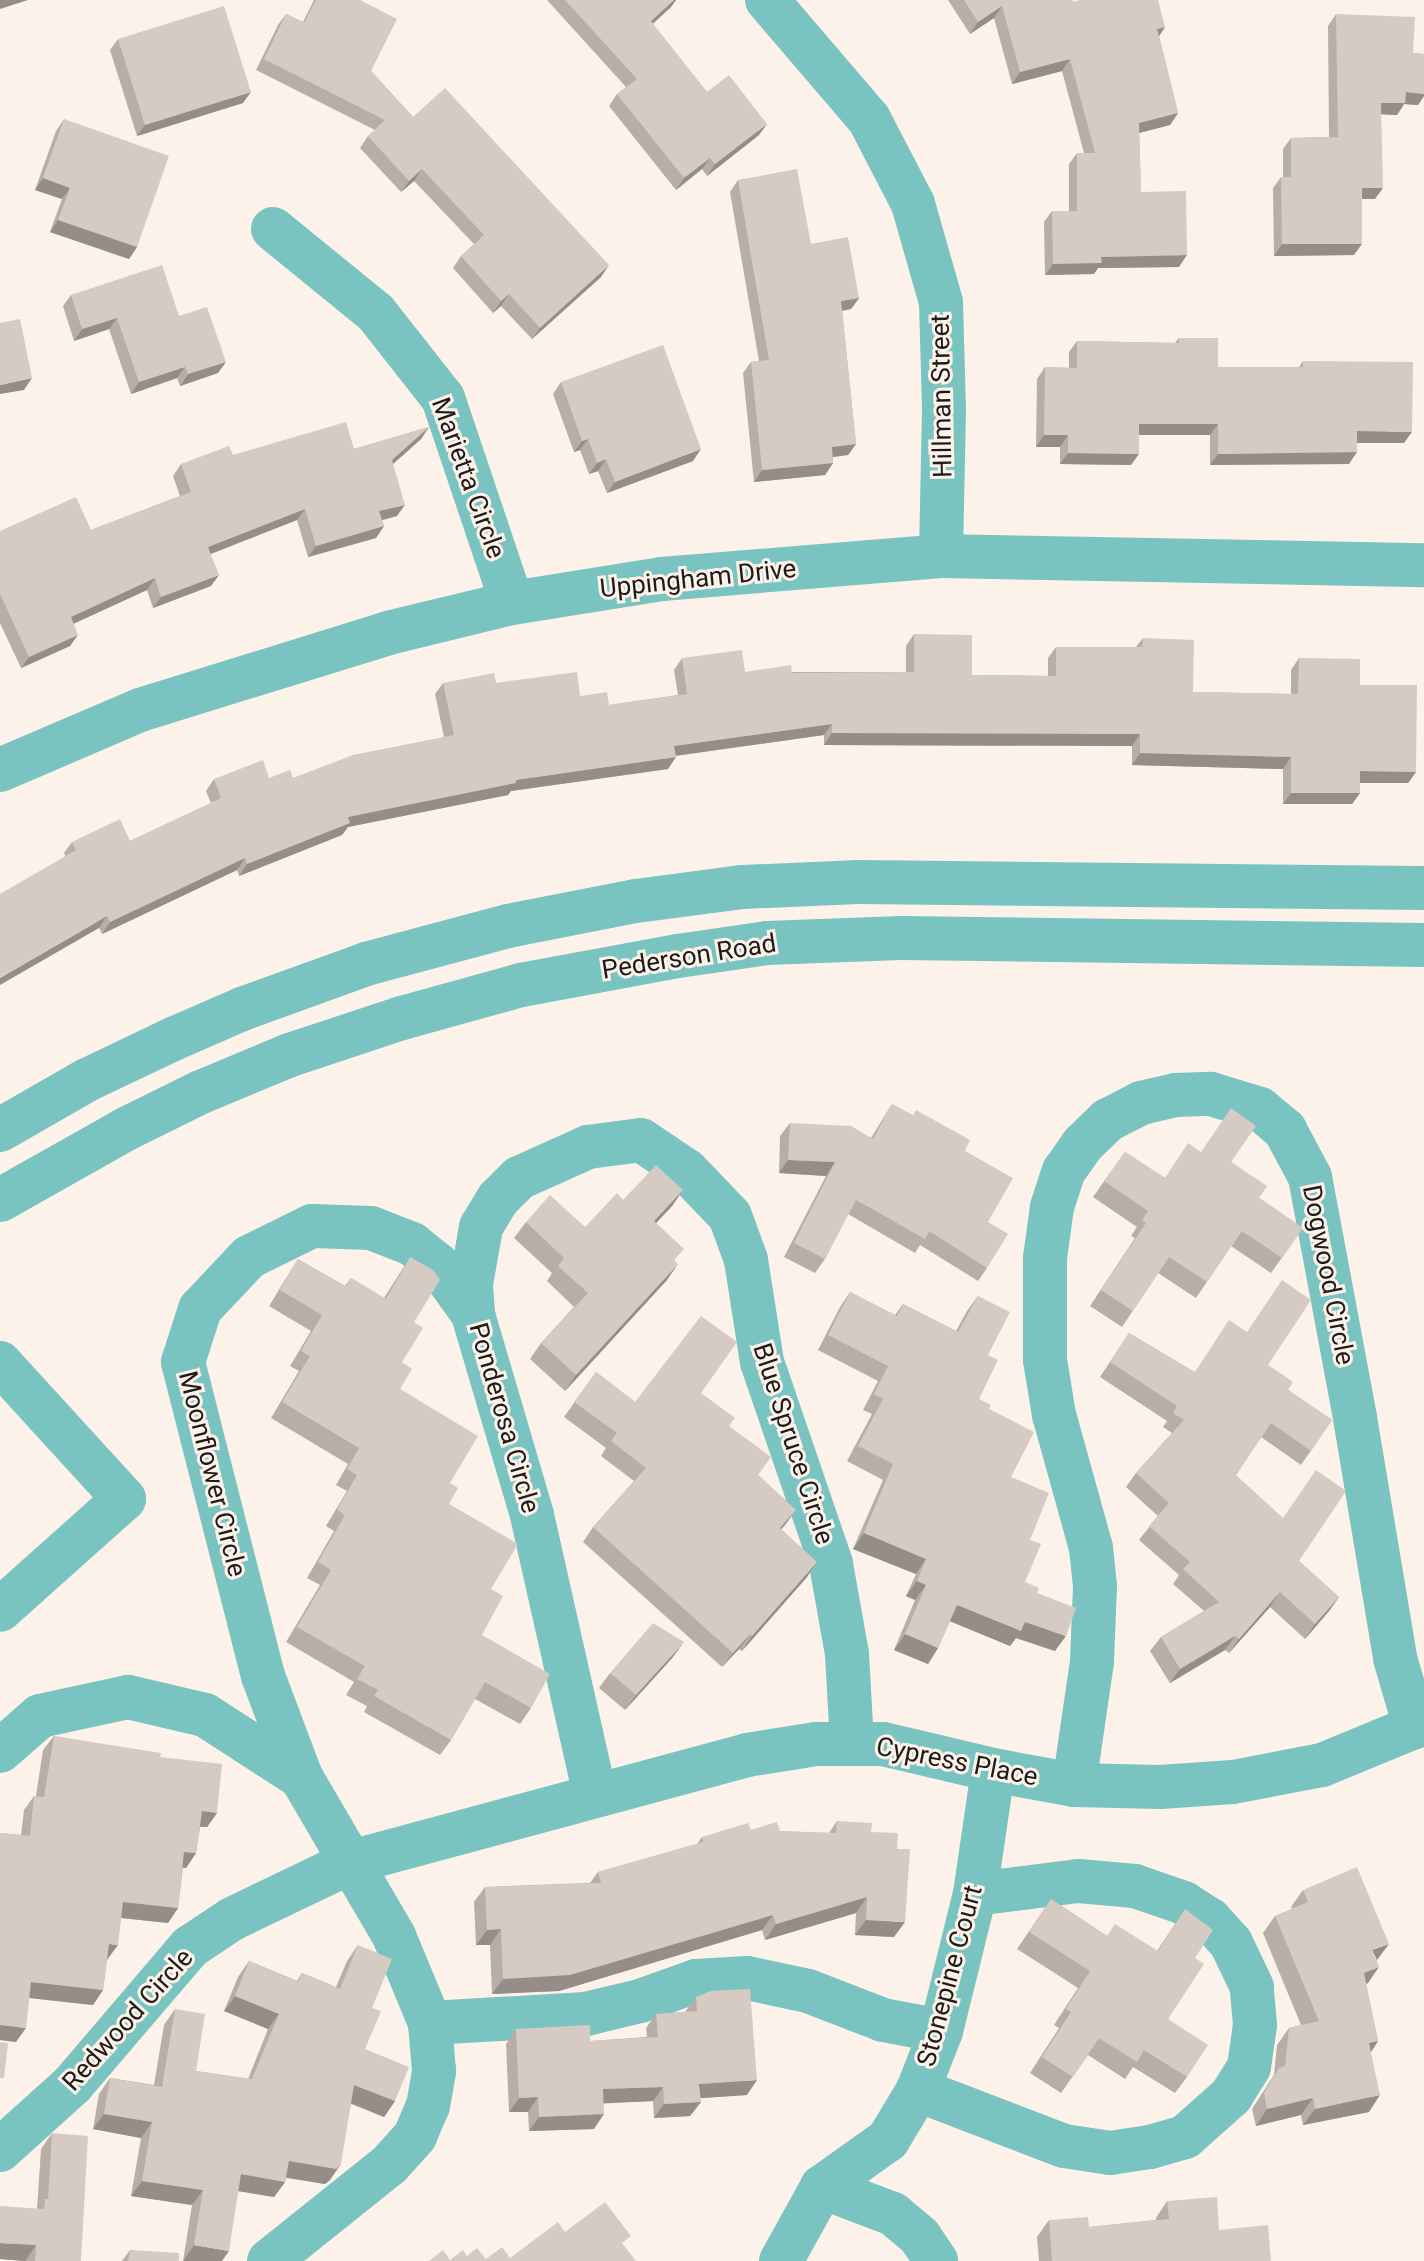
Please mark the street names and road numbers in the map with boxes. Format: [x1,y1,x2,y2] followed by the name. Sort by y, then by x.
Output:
[925,314,959,478] street label: Hillman Street
[424,393,512,563] street label: Marietta Circle
[598,553,798,605] street label: Uppingham Drive
[600,928,778,986] street label: Pederson Road
[1295,1183,1361,1367] street label: Dogwood Circle
[462,1319,546,1517] street label: Ponderosa Circle
[746,1339,840,1549] street label: Blue Spruce Circle
[171,1368,253,1580] street label: Moonflower Circle
[874,1731,1040,1793] street label: Cypress Place
[911,1882,989,2070] street label: Stonepine Court
[56,1943,200,2097] street label: Redwood Circle

